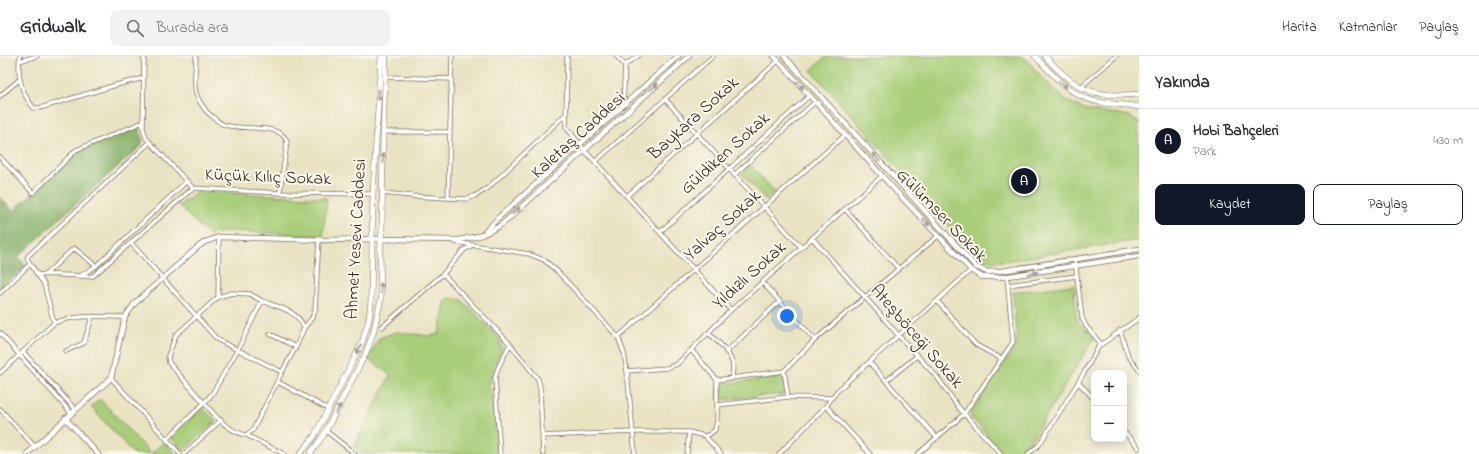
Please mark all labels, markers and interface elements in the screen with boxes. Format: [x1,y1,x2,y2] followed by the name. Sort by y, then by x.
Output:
[110,10,390,46] search box
[20,14,86,41] text: Gridwalk
[124,17,146,39] icon: search
[156,17,229,39] text: Burada ara
[1282,17,1317,38] text: Harita
[1339,17,1397,38] text: Katmanlar
[1419,17,1459,38] text: Paylaş
[1155,70,1210,95] text: Yakında
[642,71,746,168] street label: Baykara Sokak
[1058,79,1067,88] one-way arrow
[795,80,805,90] one-way arrow
[649,82,659,92] one-way arrow
[526,86,632,186] street label: Kaletaş Caddesi
[376,89,382,102] one-way arrow
[675,106,777,201] street label: Güldiken Sokak
[1193,120,1279,142] text: Hobi Bahçeleri
[1164,131,1172,150] text: A
[1433,131,1463,150] text: 430 m
[1193,142,1217,161] text: Park
[380,151,386,164] one-way arrow
[872,152,881,162] one-way arrow
[340,158,374,320] street label: Ahmet Yesevi Caddesi
[204,163,332,193] street label: Küçük Kılıç Sokak
[889,163,993,269] street label: Gülümser Sokak
[1011,166,1037,196] pin: A
[679,184,767,268] street label: Yalvaç Sokak
[1155,184,1305,225] button: Kaydet
[1313,184,1463,225] button: Paylaş
[511,207,521,216] one-way arrow
[921,217,930,227] one-way arrow
[707,235,793,316] street label: Yıldızlı Sokak
[1026,269,1039,275] one-way arrow
[862,279,969,396] street label: Ateşböceği Sokak
[378,281,384,294] one-way arrow
[777,306,797,326] your location
[356,343,362,354] one-way arrow
[1091,370,1127,442] map controls
[1091,370,1127,406] button: +
[334,403,341,414] one-way arrow
[1091,406,1127,442] button: −

